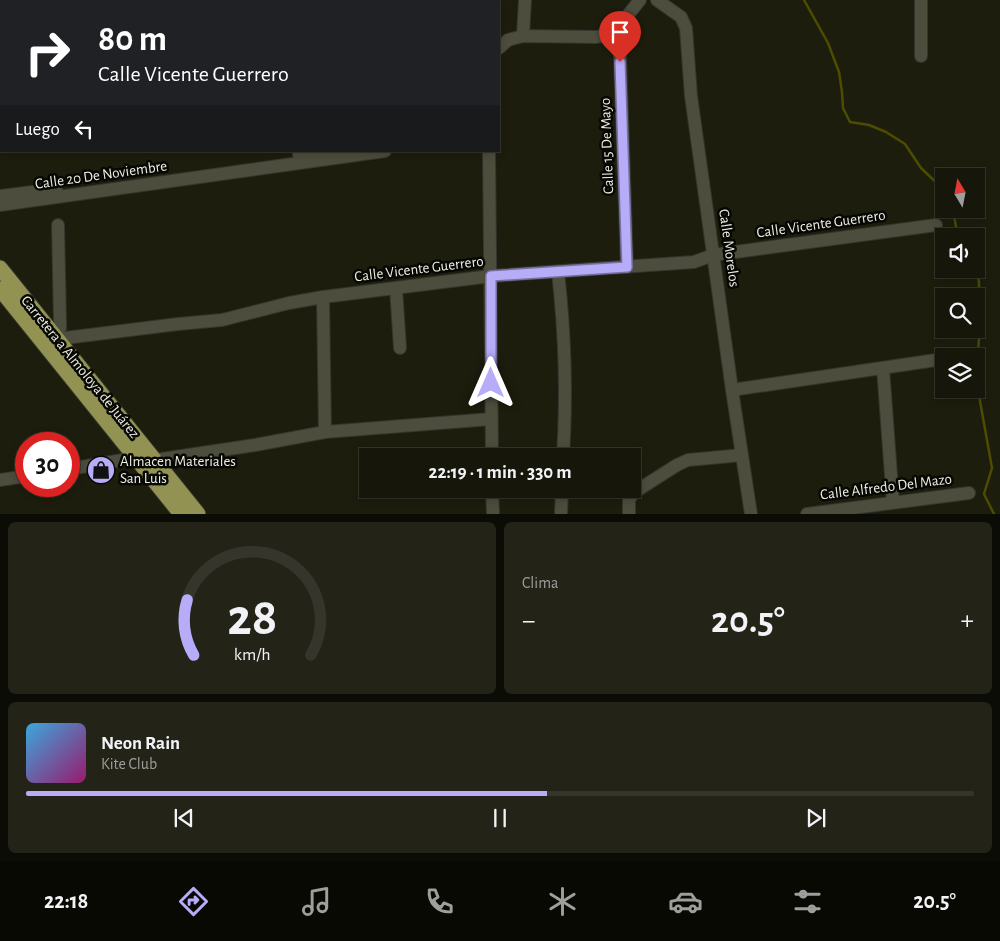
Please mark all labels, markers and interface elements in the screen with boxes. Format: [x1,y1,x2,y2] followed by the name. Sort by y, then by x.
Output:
[599,11,641,62] pin
[606,18,634,46] icon: arrive
[15,20,80,85] icon: right
[98,22,167,57] text: 80 m
[98,63,289,85] text: Calle Vicente Guerrero
[598,98,616,194] street label: Calle 15 De Mayo
[70,115,98,143] icon: left
[15,120,60,139] text: Luego
[34,158,168,192] street label: Calle 20 De Noviembre
[935,168,985,218] north arrow
[935,168,985,398] map controls
[716,208,742,288] street label: Calle Morelos
[756,208,886,240] street label: Calle Vicente Guerrero
[935,228,985,278] button: sound
[354,254,484,284] street label: Calle Vicente Guerrero
[935,288,985,338] button: search
[18,293,142,441] street label: Carretera a Almoloya de Juárez
[935,348,985,398] button: layers
[464,356,516,408] position arrow
[15,432,80,497] speed limit sign: 30
[120,454,236,486] place label: Almacen Materiales San Luis
[86,455,116,485] shop icon: Almacen Materiales San Luis
[429,463,571,482] text: 22:19 · 1 min · 330 m
[819,471,953,503] street label: Calle Alfredo Del Mazo
[522,575,558,591] text: Clima
[227,592,277,644] text: 28
[711,602,785,640] text: 20.5°
[522,607,535,635] text: −
[961,607,974,635] text: +
[234,646,270,664] text: km/h
[101,734,180,753] text: Neon Rain
[101,756,157,772] text: Kite Club
[170,804,198,832] icon: previous
[486,804,514,832] icon: pause
[802,804,830,832] icon: next
[176,884,211,919] icon: directions
[299,884,334,919] icon: music
[422,884,457,919] icon: phone
[545,884,580,919] icon: climate
[668,884,703,919] icon: car
[790,884,825,919] icon: filters
[44,890,88,912] text: 22:18
[913,890,956,912] text: 20.5°

